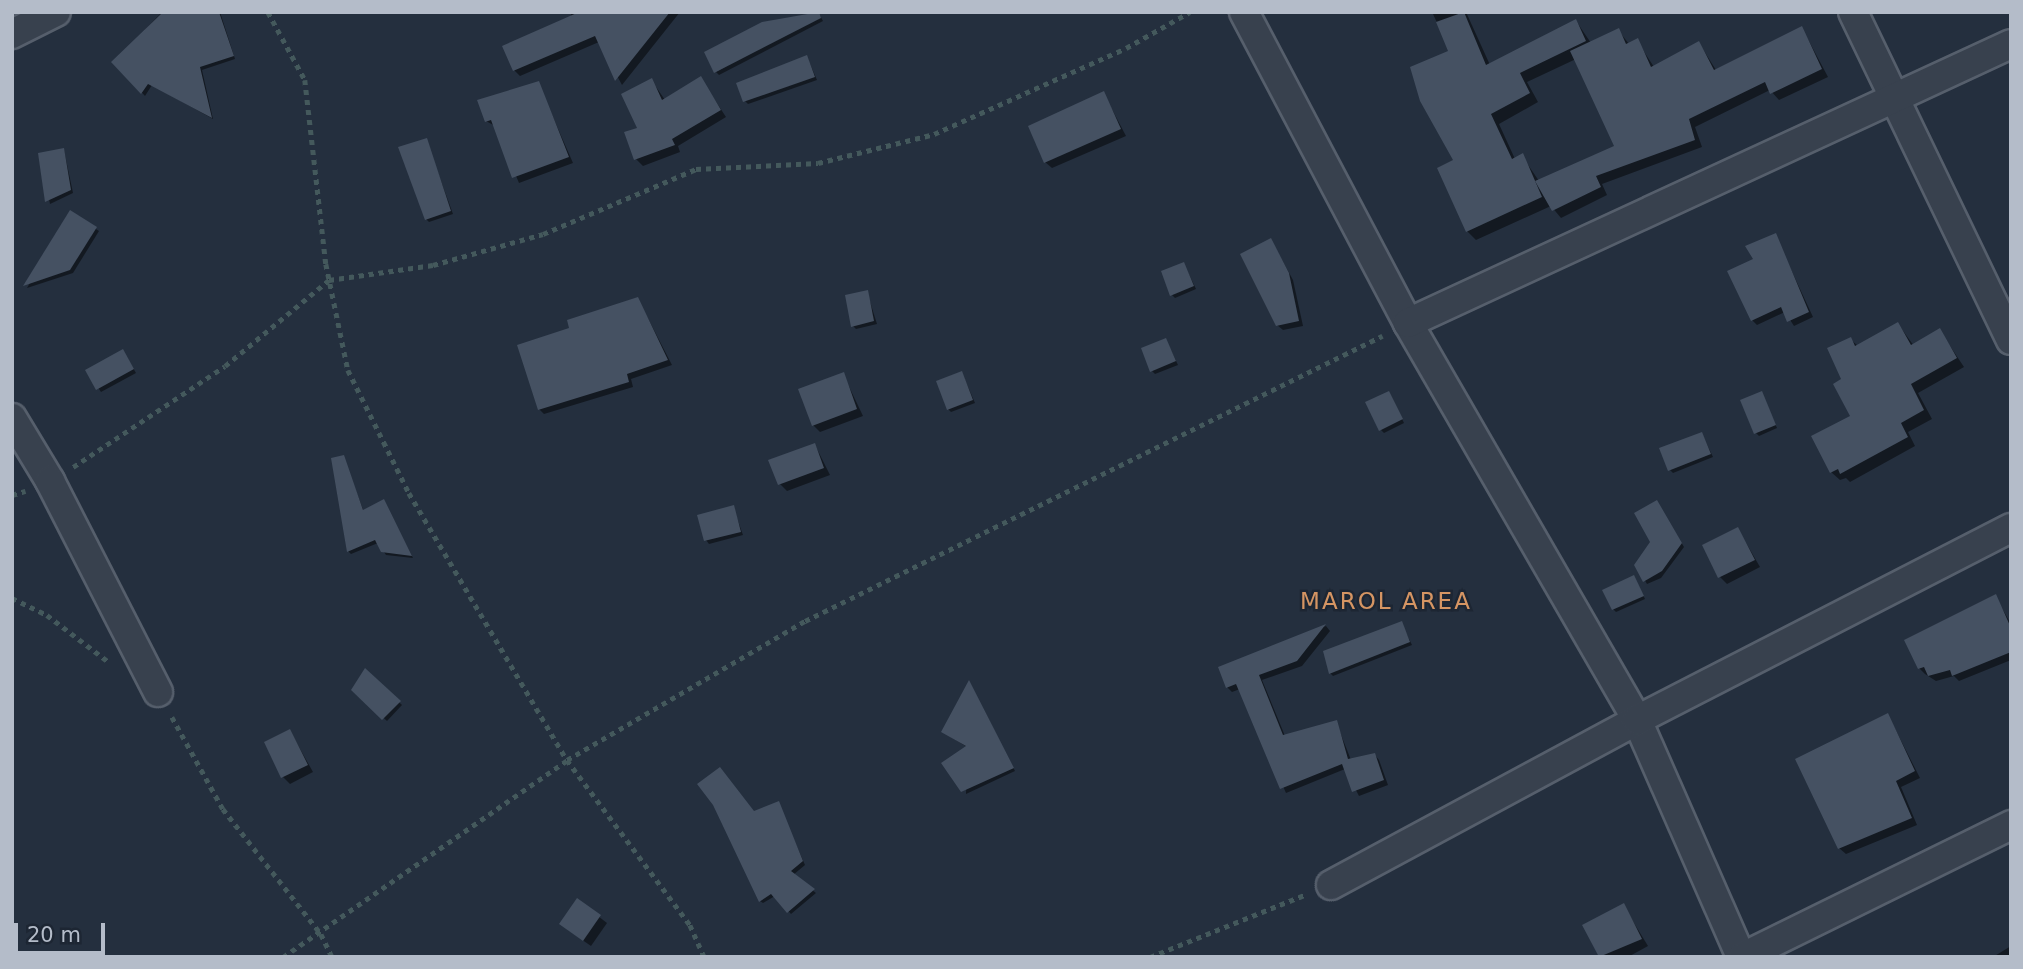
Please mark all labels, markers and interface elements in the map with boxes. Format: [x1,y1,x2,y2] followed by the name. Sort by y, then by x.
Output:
[1301,587,1471,615] district label: MAROL AREA
[18,909,108,953] scale bar
[27,923,81,947] text: 20 m

